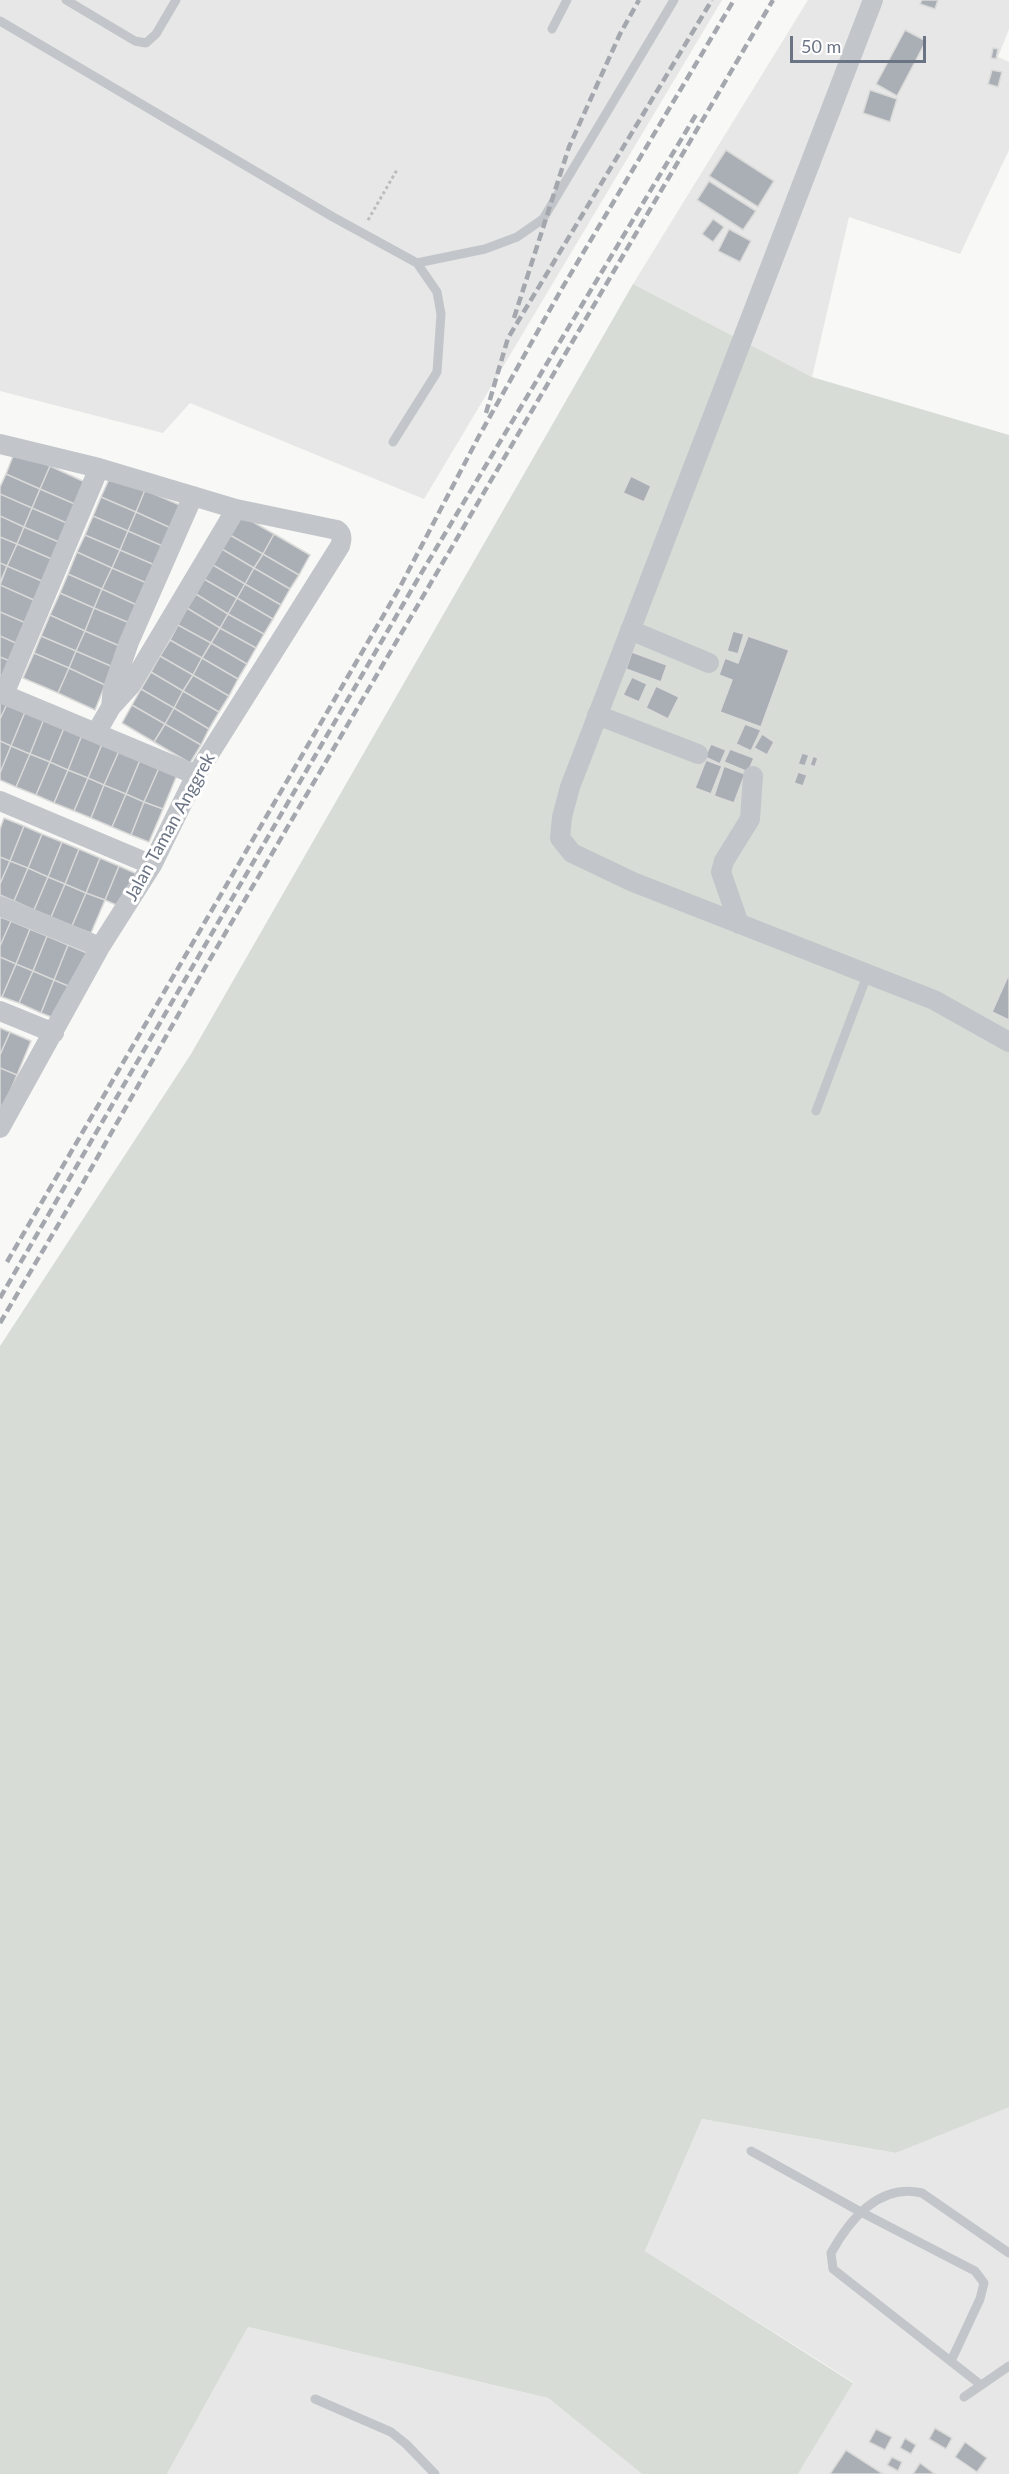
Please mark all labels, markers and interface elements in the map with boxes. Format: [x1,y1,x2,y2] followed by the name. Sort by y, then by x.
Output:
[793,24,930,62] scale bar
[801,35,841,57] text: 50 m
[120,749,220,905] street label: Jalan Taman Anggrek

